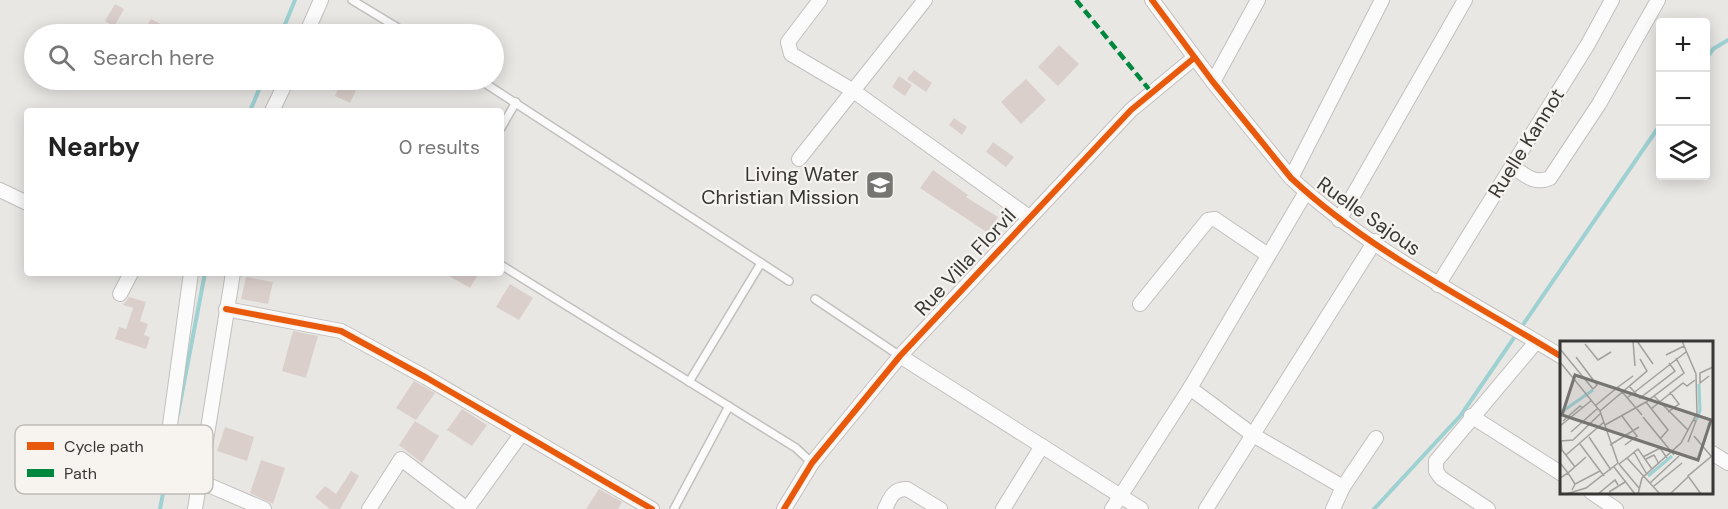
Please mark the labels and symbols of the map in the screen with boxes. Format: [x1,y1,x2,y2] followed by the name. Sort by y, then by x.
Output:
[1482,83,1570,203] street label: Ruelle Kannot
[701,161,859,210] place label: Living Water Christian Mission
[864,169,896,201] school or university icon: Living Water Christian Mission
[1312,171,1426,261] street label: Ruelle Sajous
[909,203,1021,321] street label: Rue Villa Florvil
[1560,341,1713,494] inset map
[15,425,213,494] legend
[64,436,144,457] text: Cycle path
[64,463,97,484] text: Path

